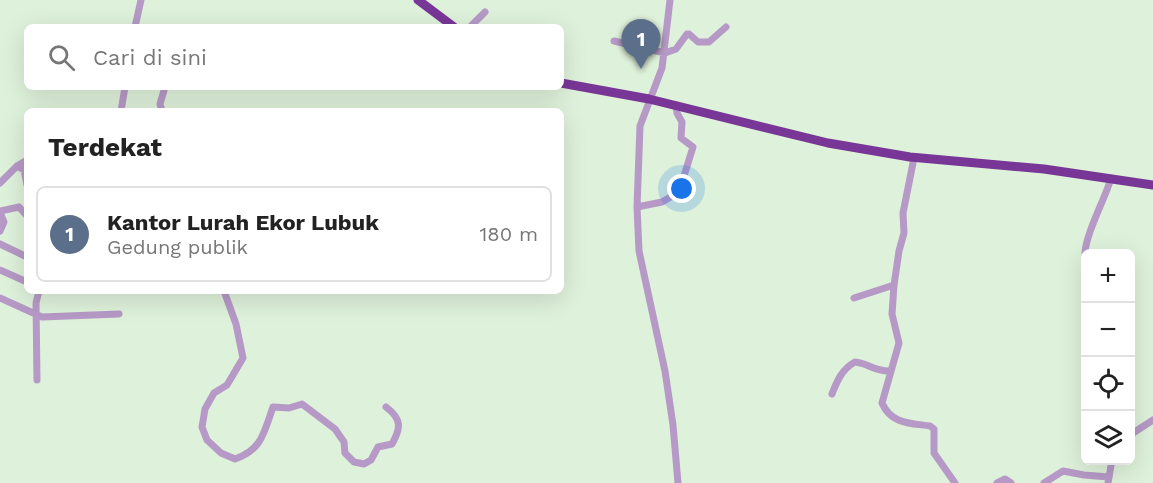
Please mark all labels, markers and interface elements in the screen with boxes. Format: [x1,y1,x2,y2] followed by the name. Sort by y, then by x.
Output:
[622,20,660,69] pin: 1
[24,24,564,90] search box
[45,41,78,74] icon: search
[93,45,207,70] text: Cari di sini
[48,132,162,162] text: Terdekat
[667,174,696,203] your location
[107,210,379,235] text: Kantor Lurah Ekor Lubuk
[65,222,74,246] text: 1
[480,222,538,246] text: 180 m
[107,235,248,259] text: Gedung publik
[1081,249,1135,465] map controls
[1081,249,1135,303] button: +
[1081,303,1135,357] button: −
[1081,357,1135,411] button: locate
[1081,411,1135,465] button: layers

